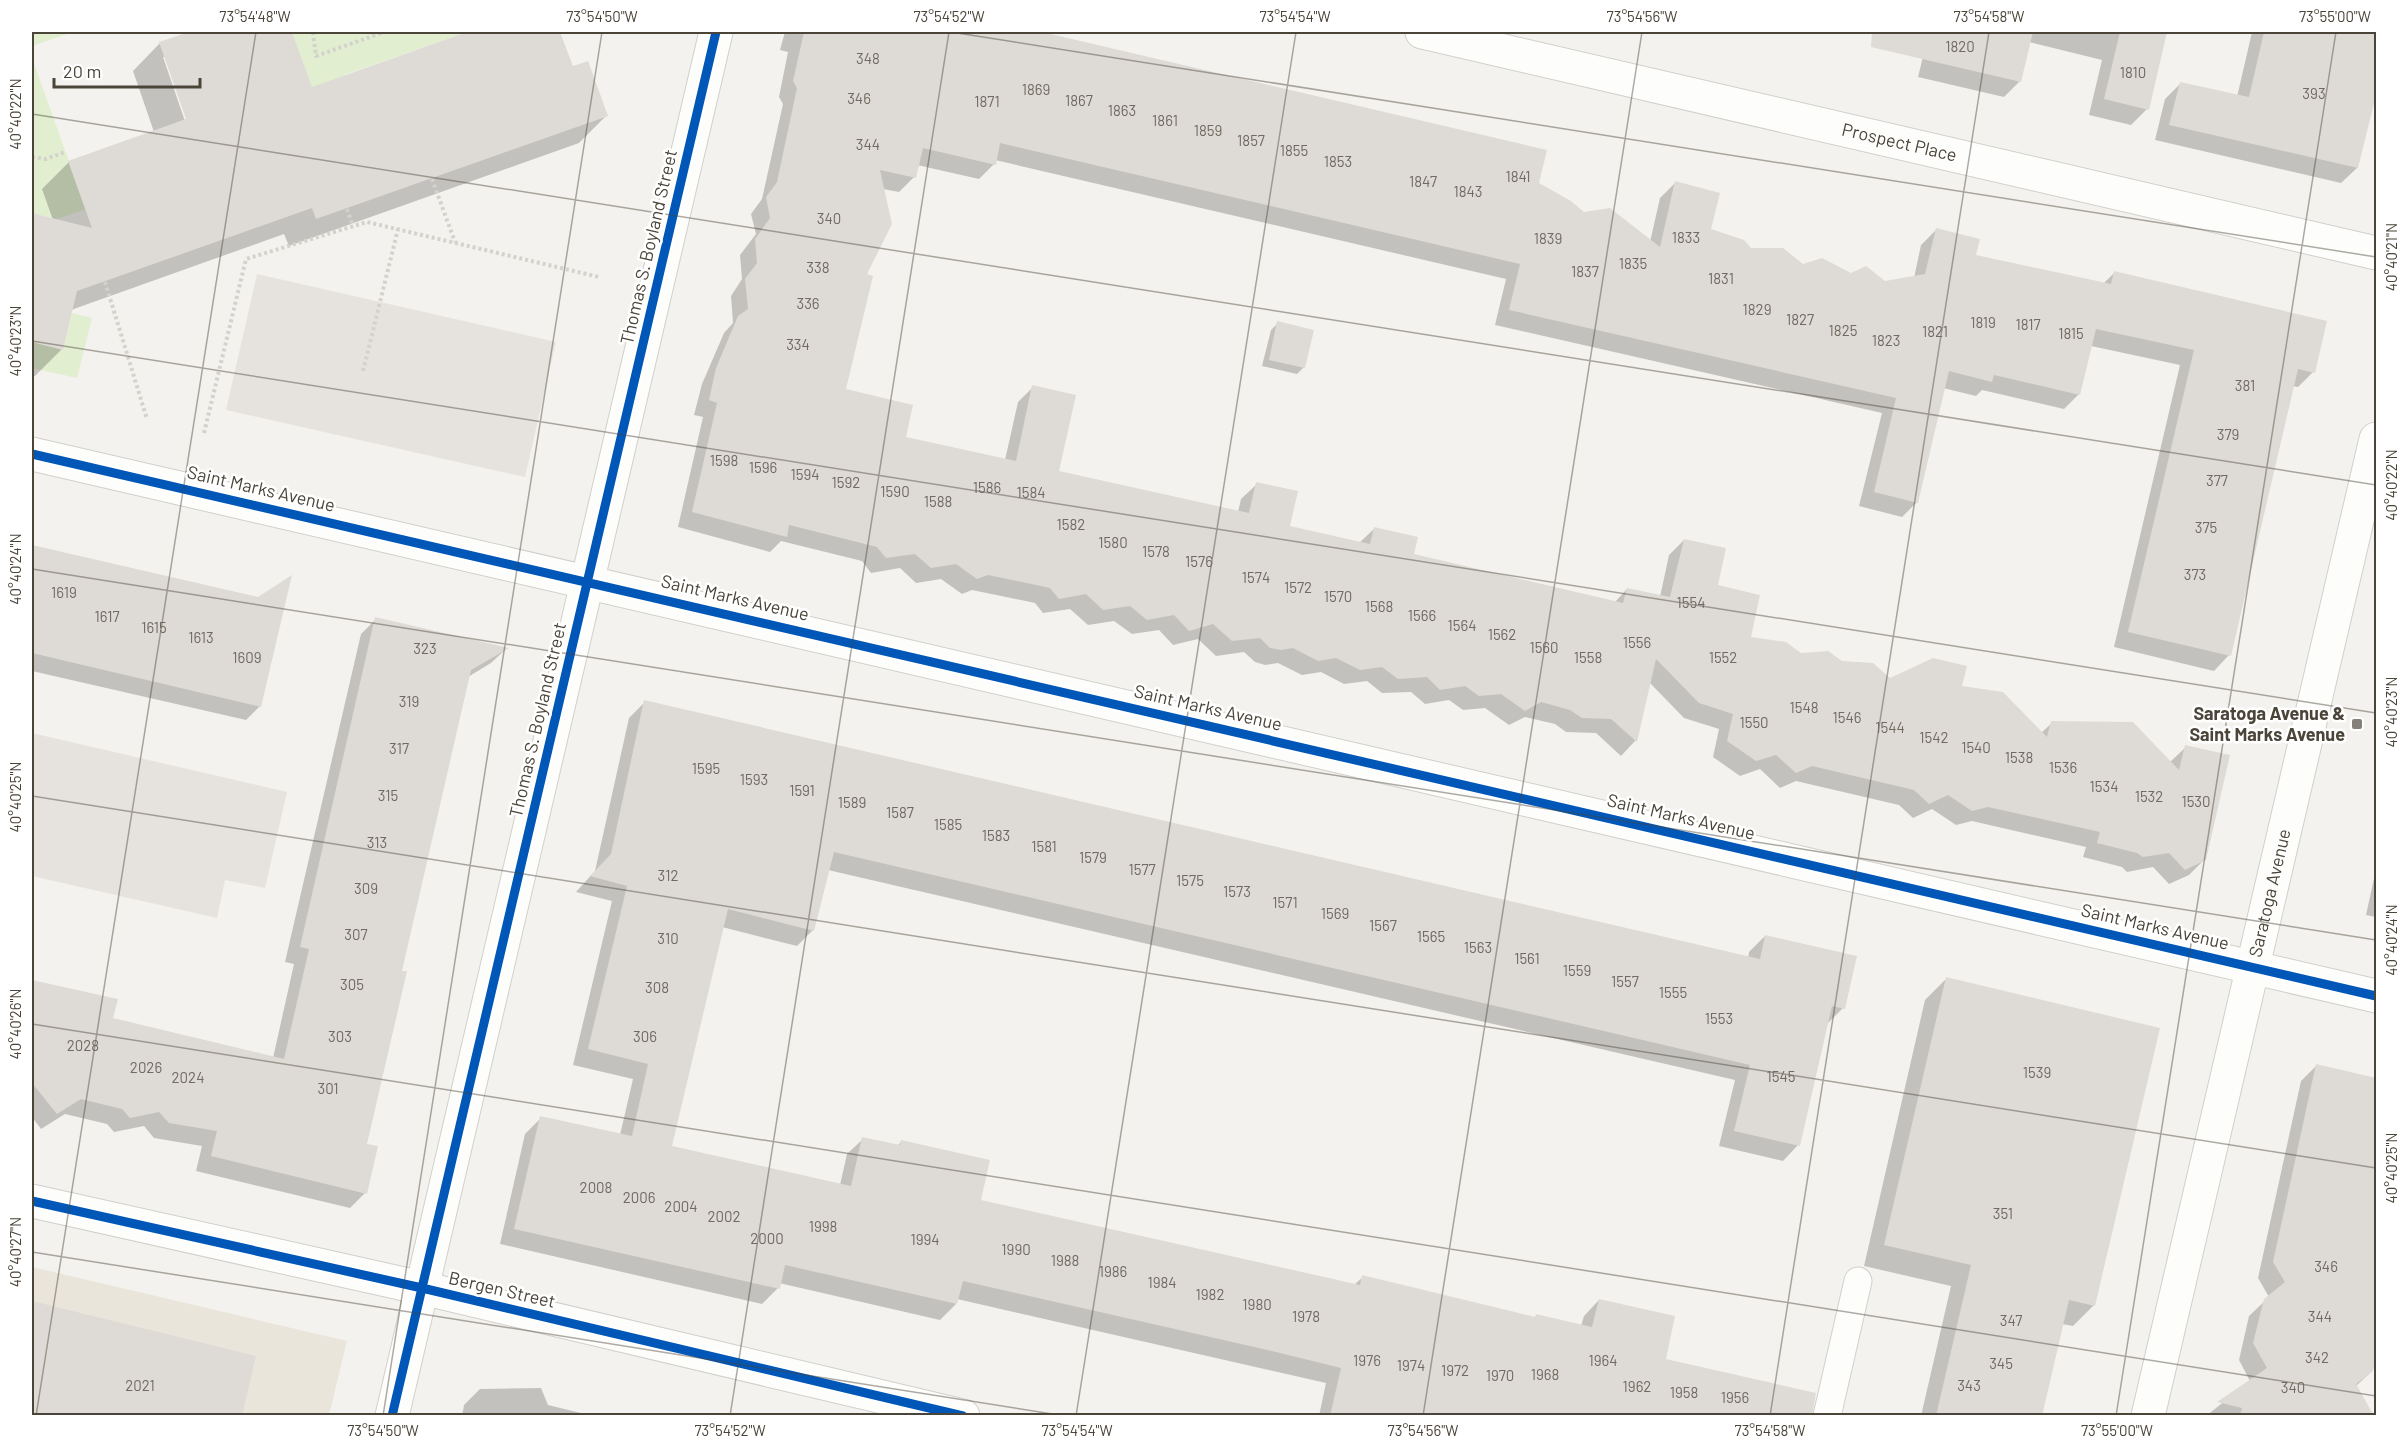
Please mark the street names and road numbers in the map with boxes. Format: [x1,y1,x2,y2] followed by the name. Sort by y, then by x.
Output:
[1840,118,1959,166] street label: Prospect Place
[615,147,681,346] street label: Thomas S. Boyland Street
[185,460,337,516] street label: Saint Marks Avenue
[659,569,811,625] street label: Saint Marks Avenue
[504,620,570,819] street label: Thomas S. Boyland Street
[1132,679,1284,735] street label: Saint Marks Avenue
[1605,788,1757,844] street label: Saint Marks Avenue
[2243,826,2295,959] street label: Saratoga Avenue
[2079,898,2231,954] street label: Saint Marks Avenue
[447,1266,558,1312] street label: Bergen Street

